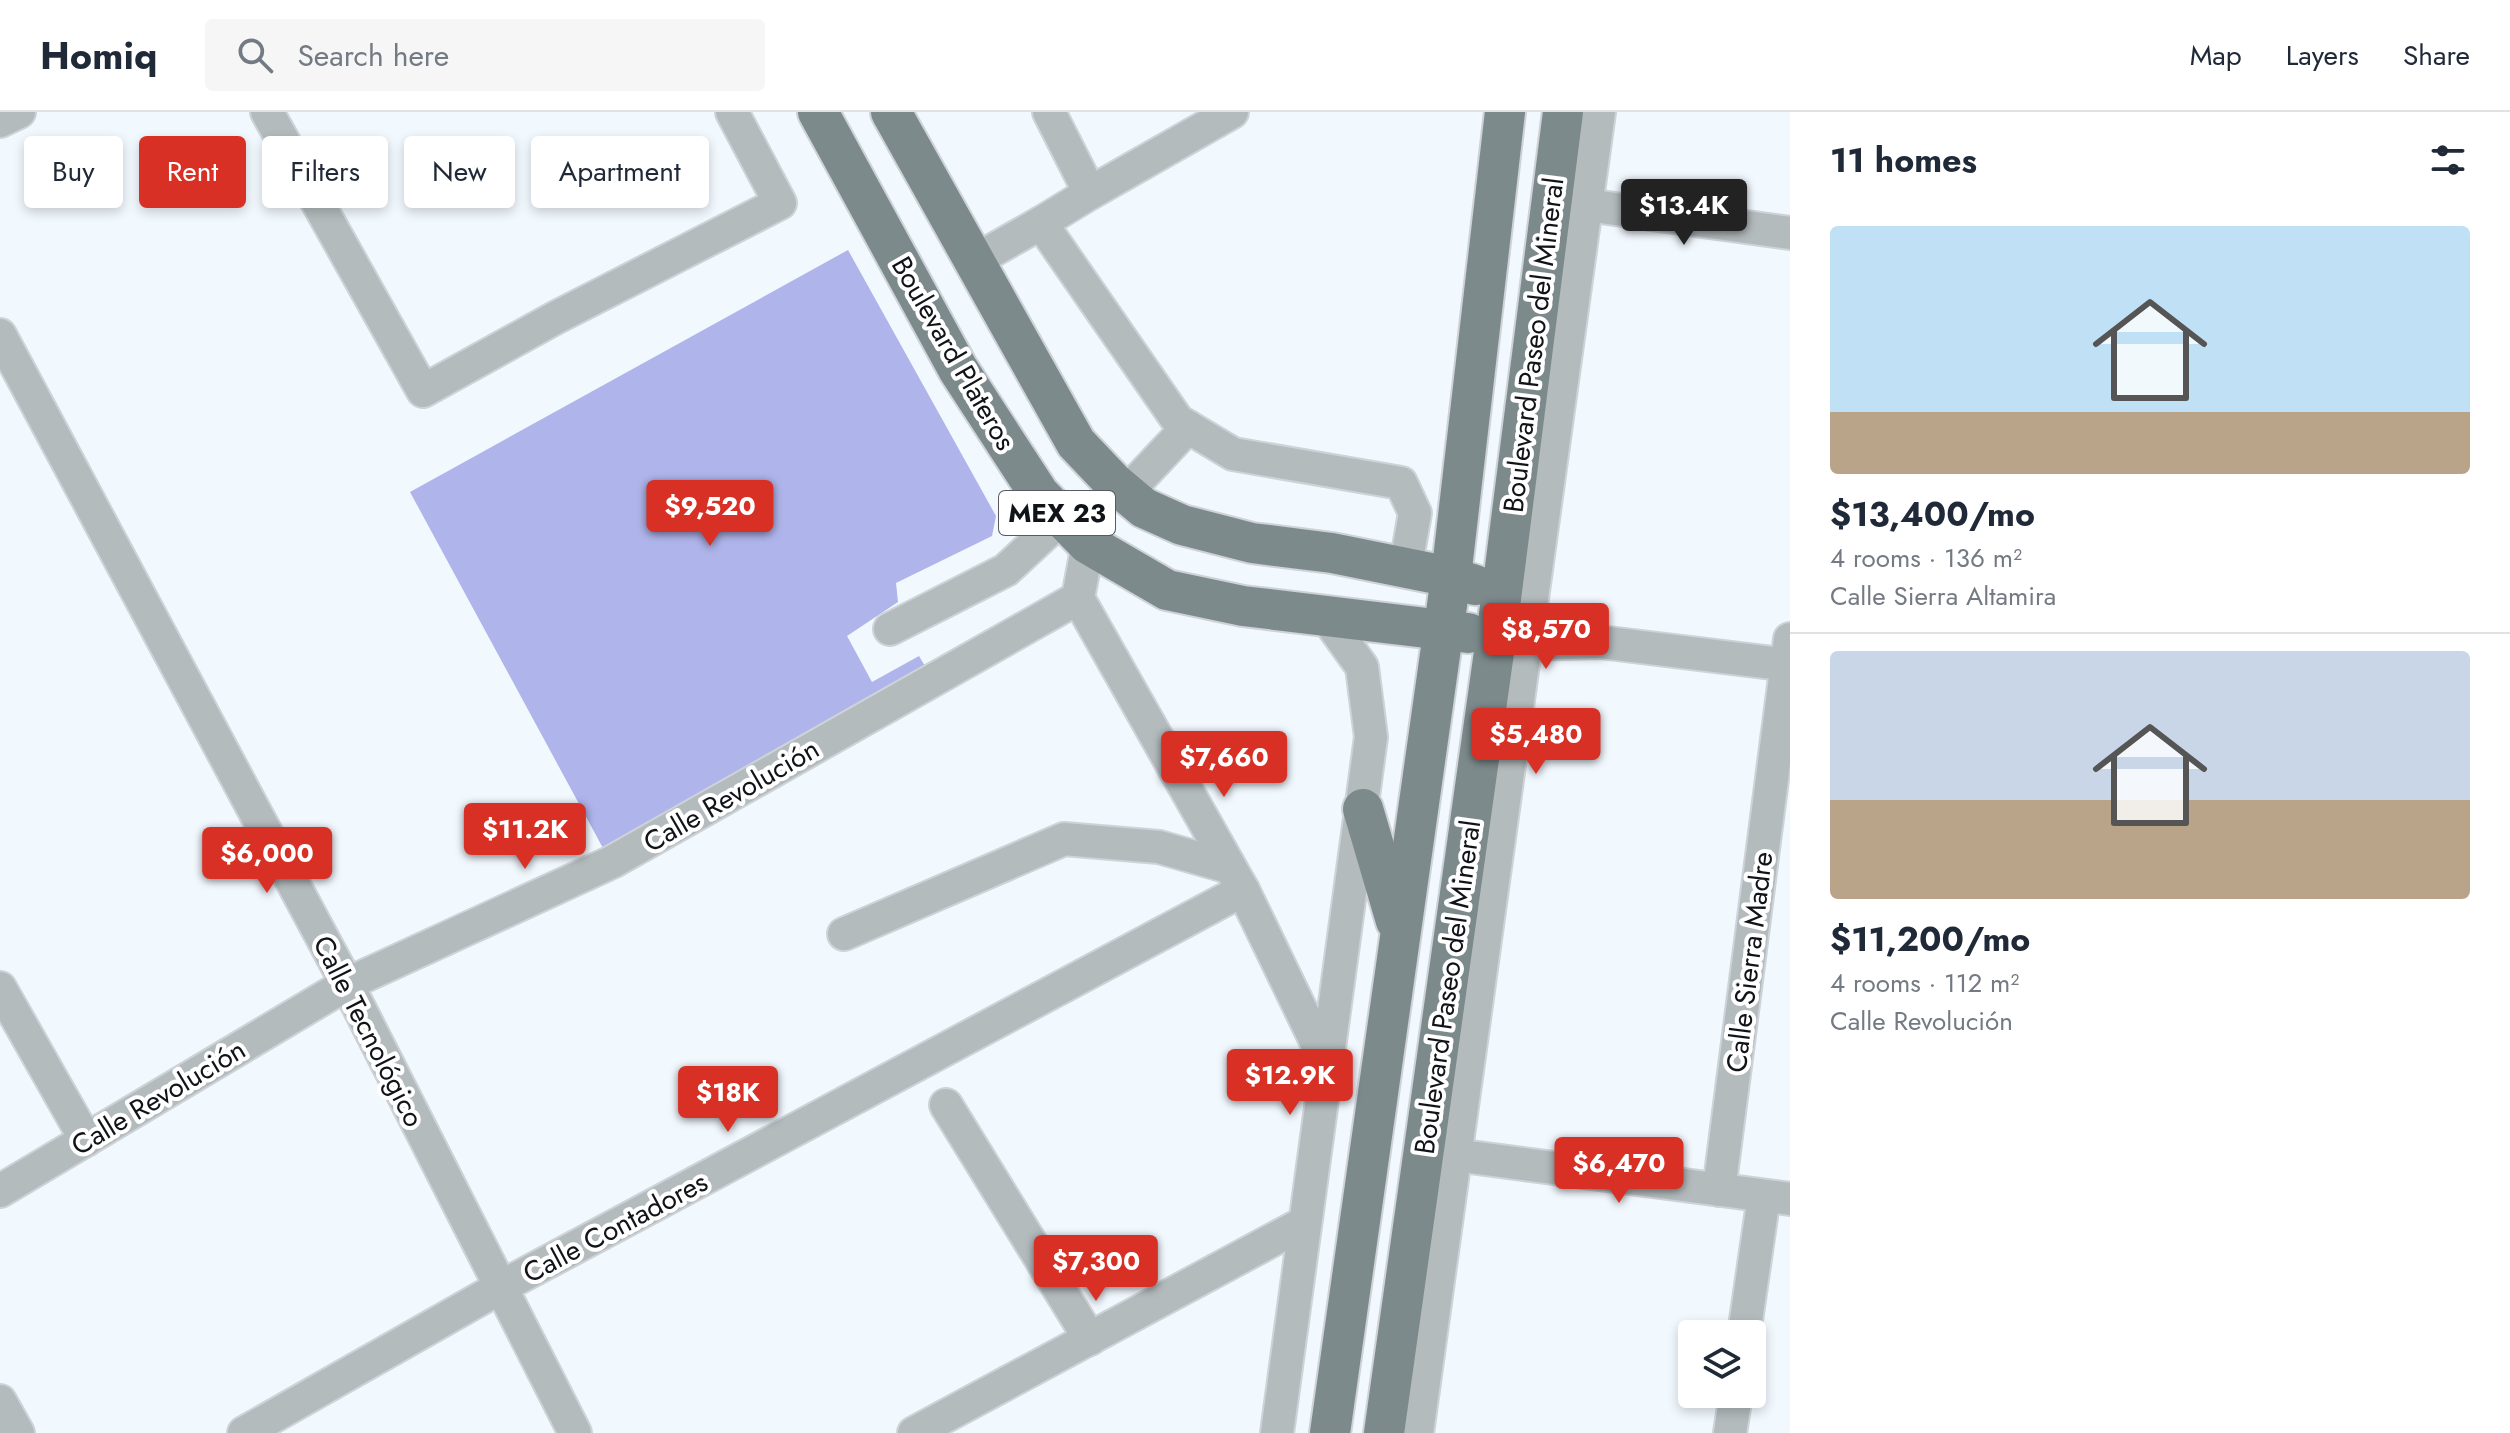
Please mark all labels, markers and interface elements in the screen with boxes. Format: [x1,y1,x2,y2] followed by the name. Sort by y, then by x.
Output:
[205,19,765,91] search box
[40,28,157,83] text: Homiq
[233,33,277,77] icon: search
[297,34,449,77] text: Search here
[2190,35,2242,76] text: Map
[2286,35,2359,76] text: Layers
[2403,35,2470,76] text: Share
[24,136,123,208] chip: Buy
[139,136,246,208] chip: Rent
[262,136,388,208] chip: Filters
[404,136,515,208] chip: New
[531,136,709,208] chip: Apartment
[1830,136,1977,185] text: 11 homes
[2426,138,2470,182] icon: filters
[1493,175,1574,515] street label: Boulevard Paseo del Mineral
[1619,179,1749,247] pin: $13.4K
[1639,186,1729,224] text: $13.4K
[881,249,1026,458] street label: Boulevard Plateros
[2078,278,2222,422] icon: home
[645,480,775,548] pin: $9,520
[664,487,756,525] text: $9,520
[1830,490,2035,539] text: $13,400/mo
[999,491,1115,535] road number: MEX 23
[1830,539,2022,577] text: 4 rooms · 136 m²
[1830,577,2056,615] text: Calle Sierra Altamira
[1481,603,1611,671] pin: $8,570
[1501,610,1591,648] text: $8,570
[2078,703,2222,847] icon: home
[1471,708,1601,776] pin: $5,480
[1489,715,1583,753] text: $5,480
[636,728,827,862] street label: Calle Revolución
[1159,731,1289,799] pin: $7,660
[1179,738,1269,776] text: $7,660
[460,803,590,871] pin: $11.2K
[482,810,568,848] text: $11.2K
[1404,817,1491,1157] street label: Boulevard Paseo del Mineral
[202,827,332,895] pin: $6,000
[220,834,314,872] text: $6,000
[1716,849,1783,1075] street label: Calle Sierra Madre
[1830,915,2030,964] text: $11,200/mo
[303,928,434,1134] street label: Calle Tecnológico
[1830,964,2019,1002] text: 4 rooms · 112 m²
[1830,1002,2013,1040] text: Calle Revolución
[63,1029,253,1166] street label: Calle Revolución
[1225,1049,1355,1117] pin: $12.9K
[1245,1056,1335,1094] text: $12.9K
[681,1066,775,1134] pin: $18K
[696,1073,760,1111] text: $18K
[1554,1137,1684,1205] pin: $6,470
[1572,1144,1666,1182] text: $6,470
[516,1161,715,1293] street label: Calle Contadores
[1031,1235,1161,1303] pin: $7,300
[1052,1242,1140,1280] text: $7,300
[1678,1320,1766,1408] map controls
[1678,1320,1766,1408] button: layers

